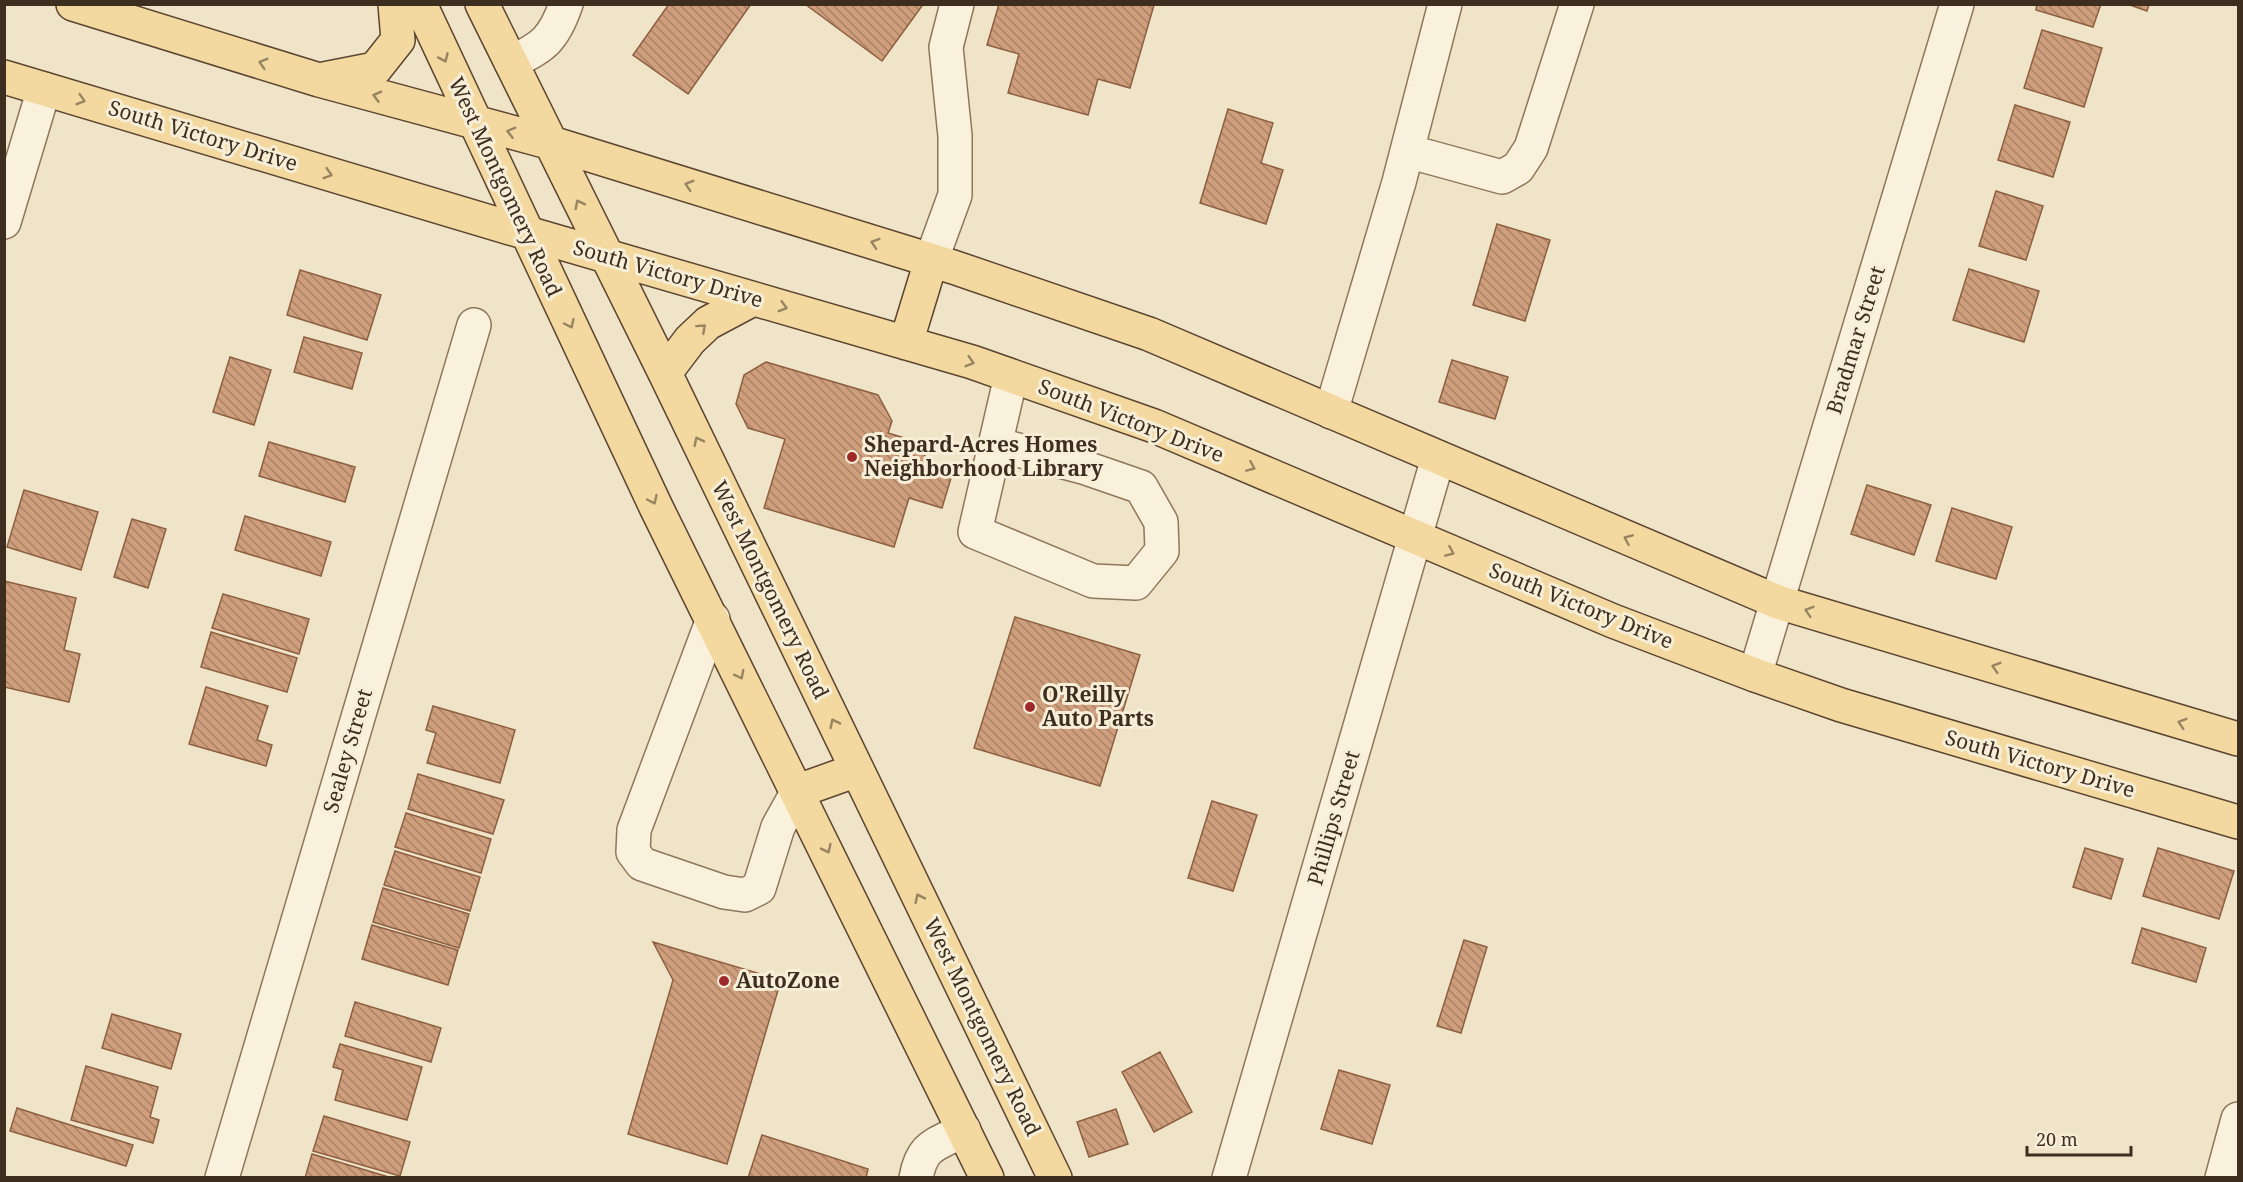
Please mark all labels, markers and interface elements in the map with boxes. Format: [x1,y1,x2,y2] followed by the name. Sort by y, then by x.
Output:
[436,51,448,62] one-way arrow
[258,58,269,70] one-way arrow
[443,72,569,301] street label: West Montgomery Road
[372,91,383,103] one-way arrow
[75,93,86,105] one-way arrow
[105,93,301,177] street label: South Victory Drive
[506,127,517,139] one-way arrow
[322,167,333,179] one-way arrow
[684,180,695,192] one-way arrow
[575,199,587,210] one-way arrow
[570,233,766,314] street label: South Victory Drive
[870,238,881,250] one-way arrow
[1819,262,1891,417] street label: Bradmar Street
[778,300,788,313] one-way arrow
[562,317,574,328] one-way arrow
[695,325,706,336] one-way arrow
[964,355,975,367] one-way arrow
[1035,372,1228,468] street label: South Victory Drive
[864,430,1104,482] place label: Shepard-Acres Homes Neighborhood Library
[694,437,706,448] one-way arrow
[845,450,859,464] marker: Shepard-Acres Homes Neighborhood Library
[1245,460,1256,472] one-way arrow
[706,476,836,703] street label: West Montgomery Road
[646,494,658,505] one-way arrow
[1623,535,1634,547] one-way arrow
[1443,545,1454,557] one-way arrow
[1485,555,1678,655] street label: South Victory Drive
[1804,606,1815,618] one-way arrow
[1991,662,2002,674] one-way arrow
[733,668,745,679] one-way arrow
[1042,680,1154,732] place label: O'Reilly Auto Parts
[316,685,378,816] street label: Sealey Street
[1023,700,1037,714] marker: O'Reilly Auto Parts
[830,718,842,729] one-way arrow
[2178,718,2188,730] one-way arrow
[1942,723,2138,804] street label: South Victory Drive
[1300,747,1366,888] street label: Phillips Street
[819,843,831,854] one-way arrow
[915,894,927,905] one-way arrow
[918,913,1048,1140] street label: West Montgomery Road
[736,966,840,994] place label: AutoZone
[717,974,731,988] marker: AutoZone
[2027,1119,2130,1157] scale bar
[2036,1127,2078,1151] text: 20 m

